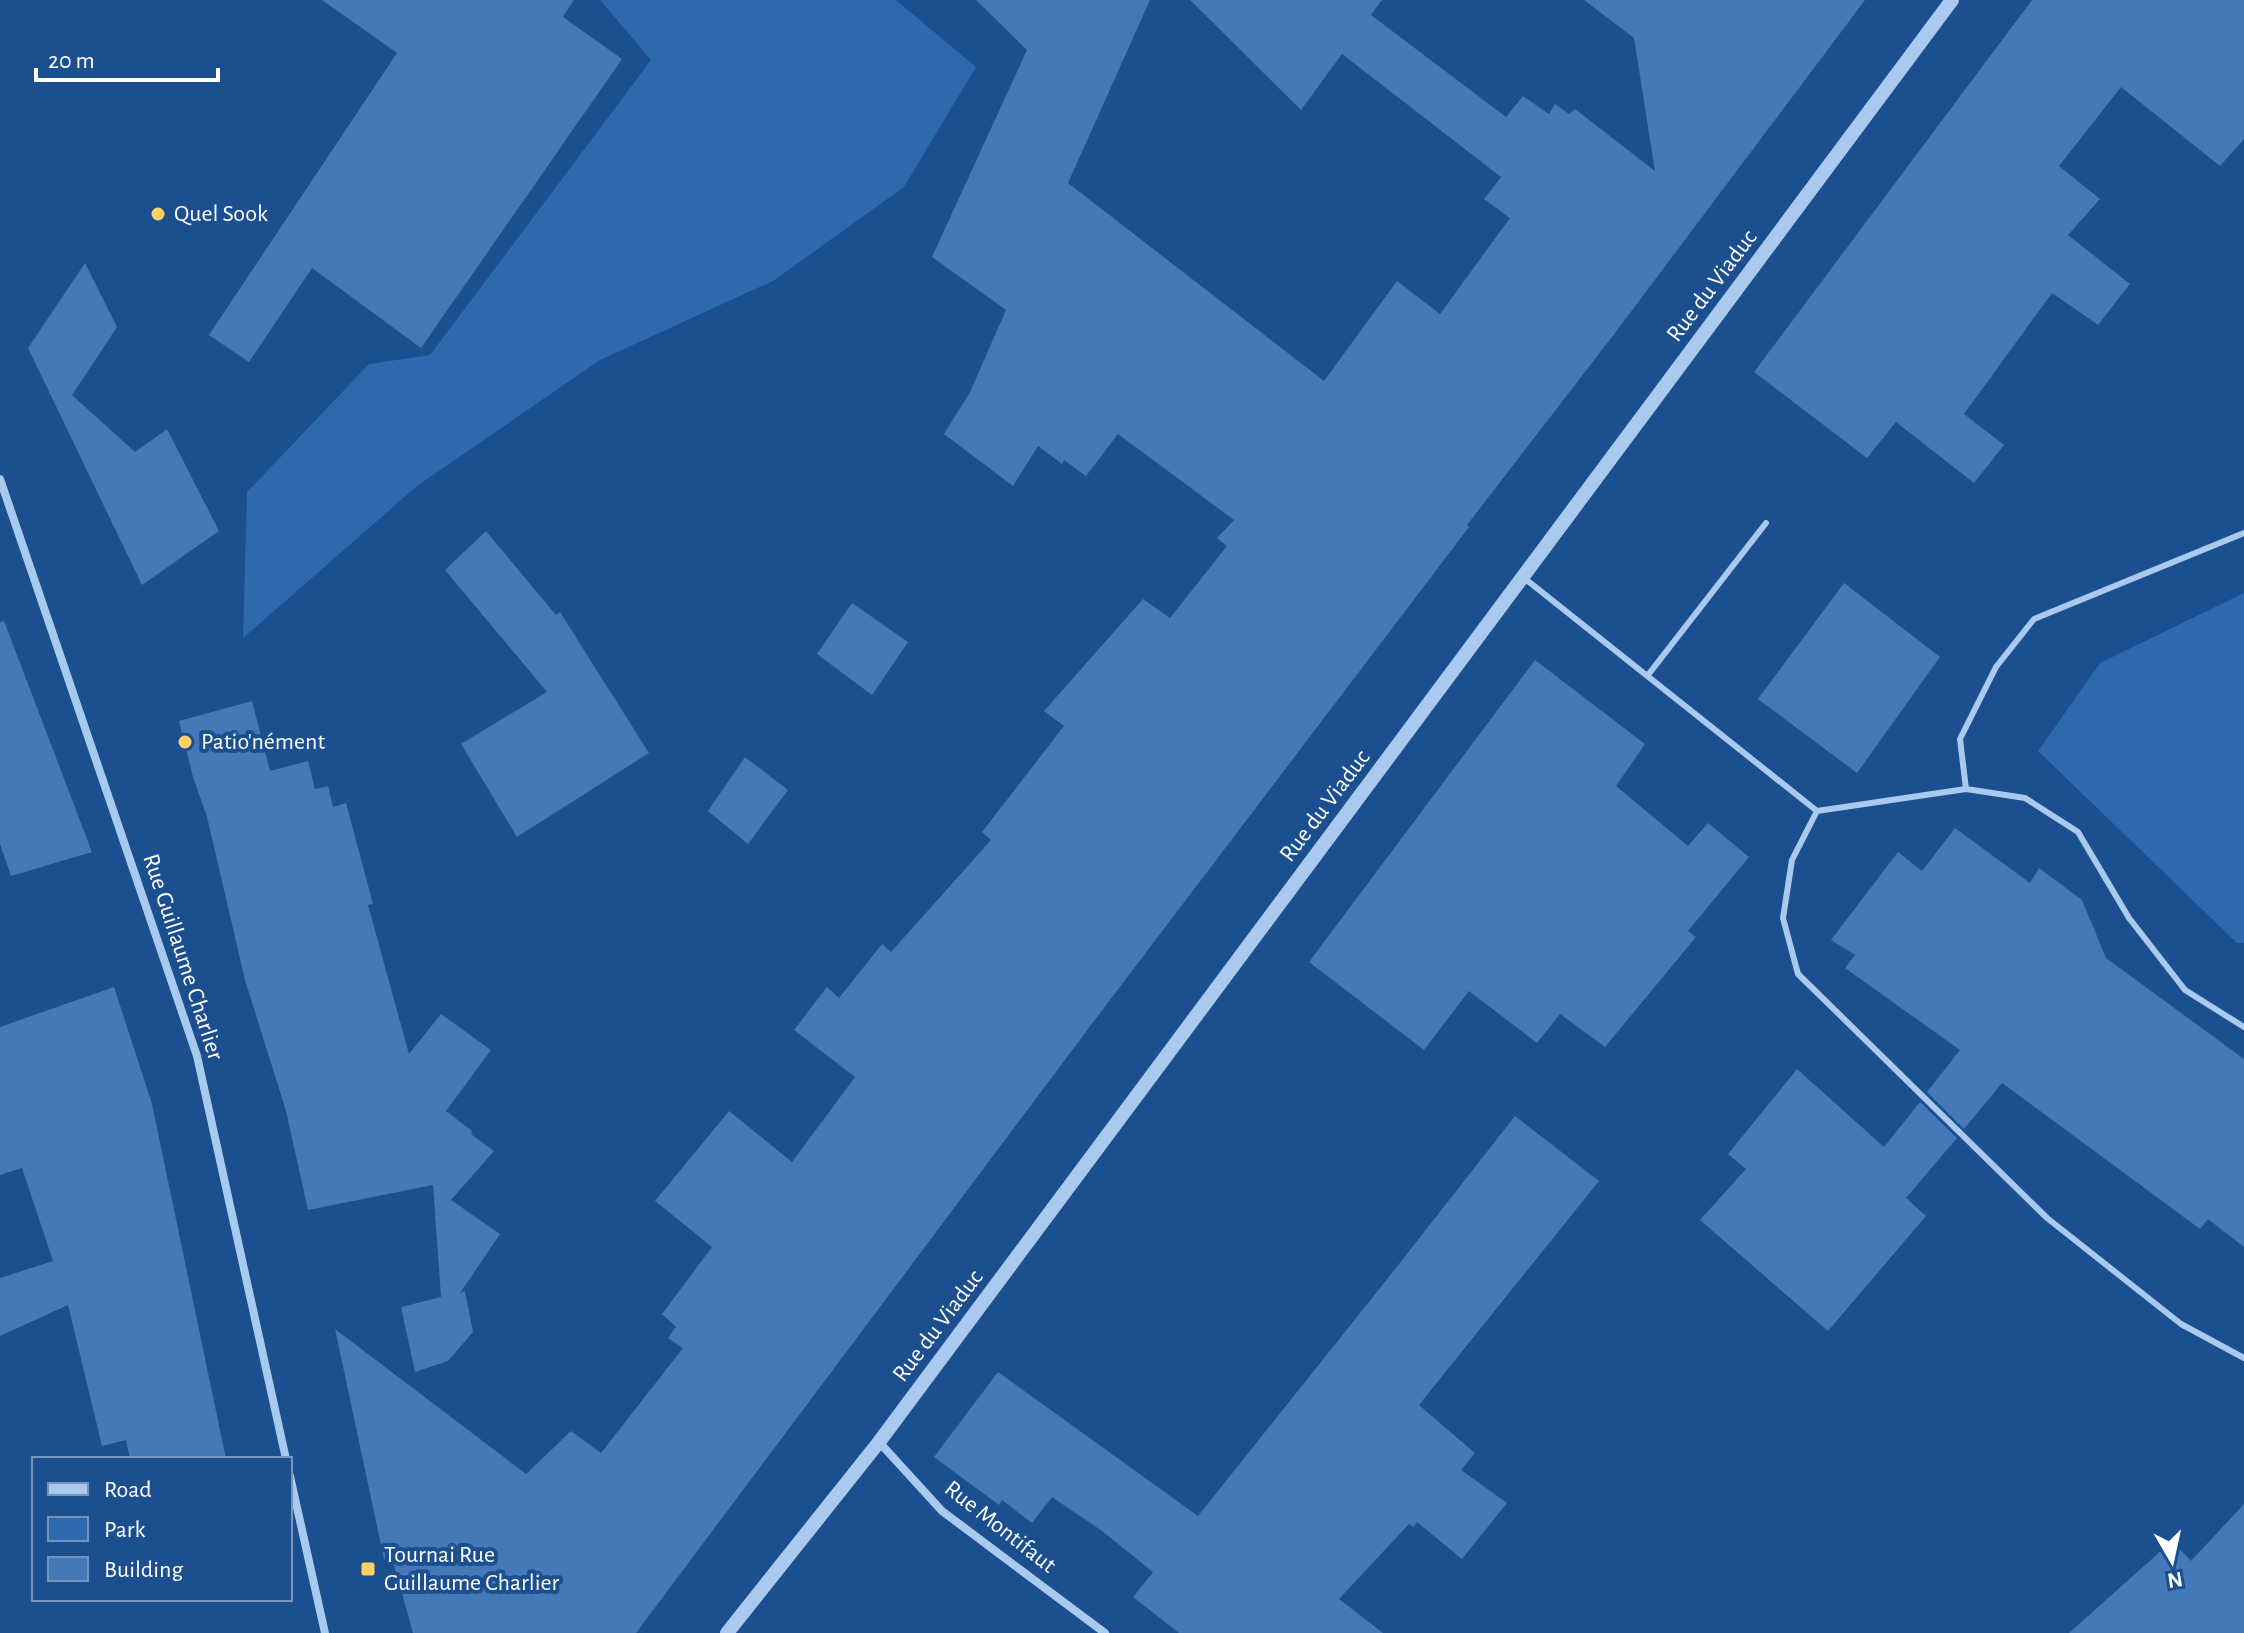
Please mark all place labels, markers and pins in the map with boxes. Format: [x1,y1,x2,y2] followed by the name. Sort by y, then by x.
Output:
[174,202,268,226] place label: Quel Sook
[149,205,167,223] marker: Quel Sook
[201,730,325,754] place label: Patio'nément
[176,733,194,751] marker: Patio'nément
[384,1543,560,1595] place label: Tournai Rue Guillaume Charlier
[359,1560,377,1578] marker: Tournai Rue Guillaume Charlier

